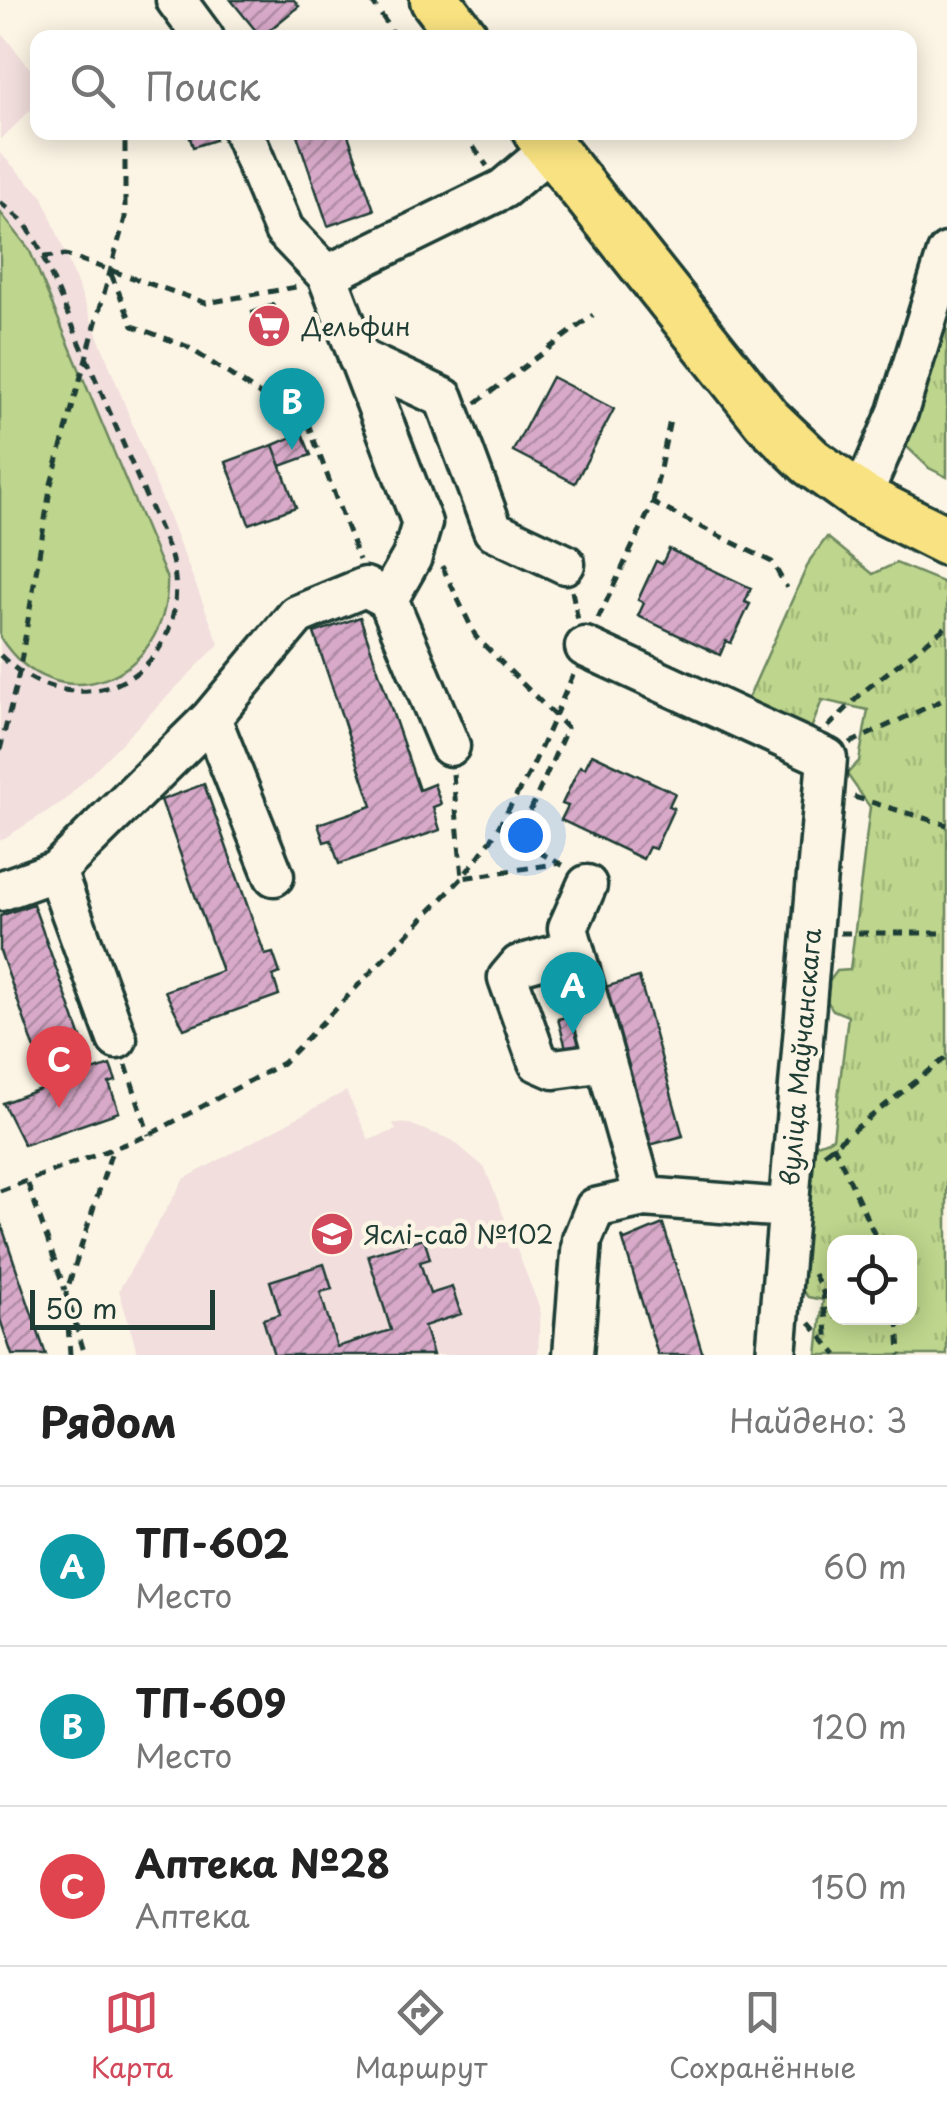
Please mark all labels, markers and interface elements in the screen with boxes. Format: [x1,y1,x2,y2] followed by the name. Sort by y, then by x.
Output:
[30,30,917,140] search box
[145,57,260,114] text: Поиск
[65,58,120,113] icon: search
[246,303,292,349] supermarket icon: Дельфин
[301,307,411,345] place label: Дельфин
[260,368,324,450] pin: B
[500,810,551,861] your location
[770,926,830,1187] street label: вуліца Маўчанскага
[540,952,606,1034] pin: A
[27,1026,92,1108] pin: C
[309,1211,355,1257] school or university icon: Яслі-сад №102
[364,1215,553,1253] place label: Яслі-сад №102
[827,1235,917,1325] map controls
[827,1235,917,1325] button: locate
[30,1285,215,1330] scale bar
[45,1286,118,1329] text: 50 m
[40,1389,177,1452] text: Рядом
[729,1396,907,1444] text: Найдено: 3
[135,1514,289,1571] text: ТП-602
[60,1542,85,1590] text: A
[823,1542,907,1590] text: 60 m
[135,1571,232,1619] text: Место
[135,1674,286,1731] text: ТП-609
[62,1702,83,1750] text: B
[812,1702,907,1750] text: 120 m
[135,1731,232,1779] text: Место
[135,1834,390,1891] text: Аптека №28
[60,1862,85,1910] text: C
[811,1862,907,1910] text: 150 m
[135,1891,250,1939] text: Аптека
[91,1985,173,2088] tab: Карта
[355,1985,487,2088] tab: Маршрут
[669,1985,856,2088] tab: Сохранённые

